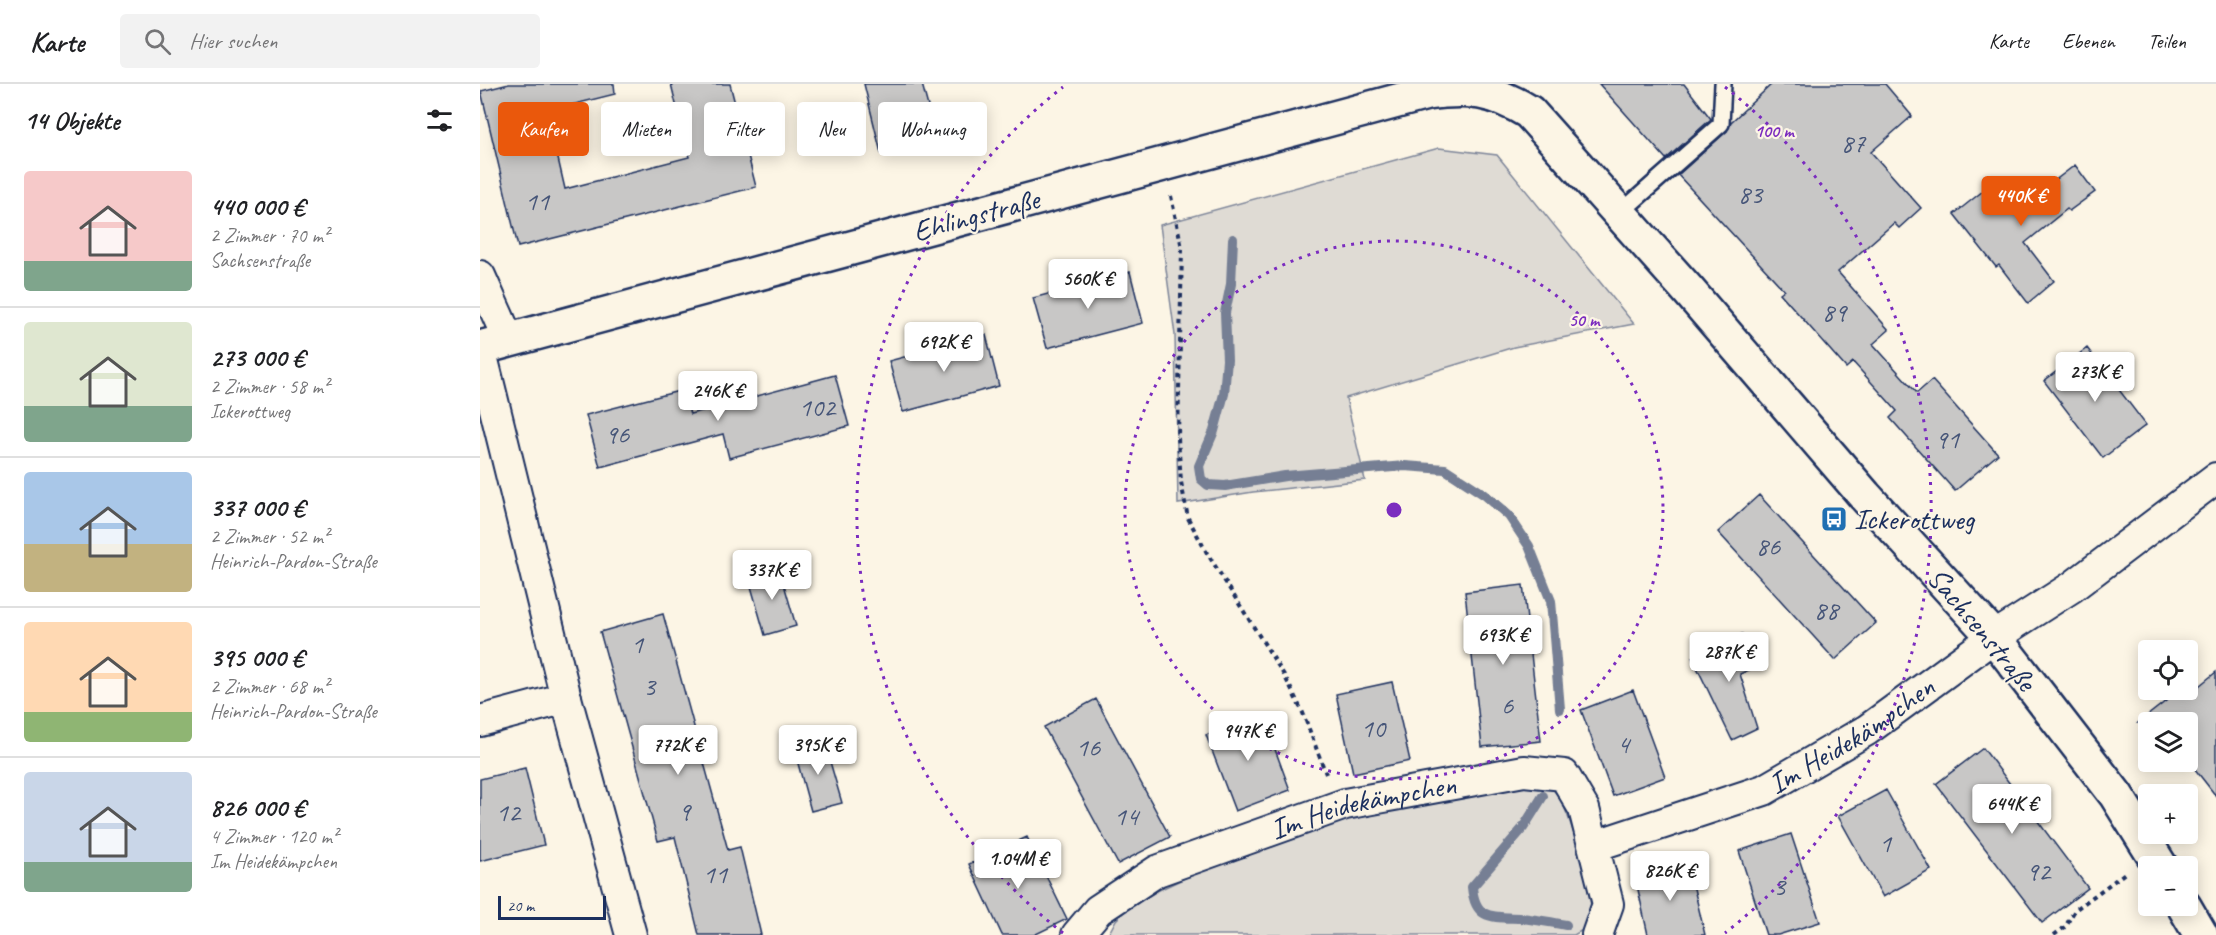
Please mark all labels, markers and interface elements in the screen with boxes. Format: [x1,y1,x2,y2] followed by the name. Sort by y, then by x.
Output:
[120,14,540,68] search box
[30,24,84,59] text: Karte
[141,25,174,58] icon: search
[189,27,278,55] text: Hier suchen
[1989,28,2029,54] text: Karte
[2062,28,2115,54] text: Ebenen
[2148,28,2186,54] text: Teilen
[498,102,589,156] chip: Kaufen
[601,102,692,156] chip: Mieten
[704,102,785,156] chip: Filter
[797,102,866,156] chip: Neu
[878,102,987,156] chip: Wohnung
[24,104,120,137] text: 14 Objekte
[423,104,456,137] icon: filters
[1755,120,1795,142] text: 100 m
[1841,126,1867,160] house number: 87
[1972,176,2070,227] pin: 440K €
[1738,177,1764,211] house number: 83
[909,179,1046,250] street label: Ehlingstraße
[1996,183,2047,208] text: 440K €
[525,184,551,218] house number: 11
[210,190,304,223] text: 440 000 €
[72,195,144,267] icon: home
[210,223,329,248] text: 2 Zimmer · 70 m²
[210,248,310,273] text: Sachsenstraße
[1039,259,1137,310] pin: 560K €
[1062,266,1114,291] text: 560K €
[1822,295,1848,329] house number: 89
[1569,309,1601,331] text: 50 m
[895,322,993,373] pin: 692K €
[918,329,970,354] text: 692K €
[210,341,304,374] text: 273 000 €
[72,346,144,418] icon: home
[2046,352,2144,403] pin: 273K €
[2070,359,2120,384] text: 273K €
[669,371,767,422] pin: 246K €
[210,374,329,399] text: 2 Zimmer · 58 m²
[692,378,744,403] text: 246K €
[799,390,837,424] house number: 102
[210,399,290,424] text: Ickerottweg
[605,417,630,451] house number: 96
[1935,422,1961,456] house number: 91
[210,491,304,524] text: 337 000 €
[72,496,144,568] icon: home
[1384,500,1404,520] centre of rings
[1854,500,1976,538] place label: Ickerottweg
[1819,504,1849,534] bus stop icon: Ickerottweg
[210,524,329,549] text: 2 Zimmer · 52 m²
[1756,529,1781,563] house number: 86
[210,549,377,574] text: Heinrich-Pardon-Straße
[723,550,821,601] pin: 337K €
[747,557,797,582] text: 337K €
[1919,559,2046,700] street label: Sachsenstraße
[1814,593,1841,627] house number: 88
[1454,615,1552,666] pin: 693K €
[1477,622,1529,647] text: 693K €
[631,627,645,661] house number: 1
[1680,632,1778,683] pin: 287K €
[1704,639,1754,664] text: 287K €
[2138,640,2198,916] map controls
[2138,640,2198,700] button: locate
[210,641,304,674] text: 395 000 €
[72,646,144,718] icon: home
[1761,668,1942,803] street label: Im Heidekämpchen
[643,669,657,703] house number: 3
[210,674,329,699] text: 2 Zimmer · 68 m²
[1501,688,1514,722] house number: 6
[210,699,377,724] text: Heinrich-Pardon-Straße
[1199,711,1297,762] pin: 947K €
[1361,711,1387,745] house number: 10
[2138,712,2198,772] button: layers
[1223,718,1273,743] text: 947K €
[629,725,727,776] pin: 772K €
[769,725,867,776] pin: 395K €
[1617,727,1632,761] house number: 4
[1076,730,1101,764] house number: 16
[653,732,703,757] text: 772K €
[793,732,843,757] text: 395K €
[1265,765,1459,848] street label: Im Heidekämpchen
[1963,784,2061,835] pin: 644K €
[2138,784,2198,844] button: +
[210,791,305,824] text: 826 000 €
[1986,791,2038,816] text: 644K €
[678,794,692,828] house number: 9
[496,795,522,829] house number: 12
[72,796,144,868] icon: home
[1114,799,1141,833] house number: 14
[210,824,338,849] text: 4 Zimmer · 120 m²
[1879,826,1893,860] house number: 1
[963,839,1073,890] pin: 1.04M €
[988,846,1048,871] text: 1.04M €
[210,849,337,874] text: Im Heidekämpchen
[1621,851,1719,902] pin: 826K €
[2026,854,2052,888] house number: 92
[2138,856,2198,916] button: −
[703,857,729,891] house number: 11
[1644,858,1696,883] text: 826K €
[1773,869,1787,903] house number: 3
[498,893,606,920] scale bar
[507,896,534,916] text: 20 m

